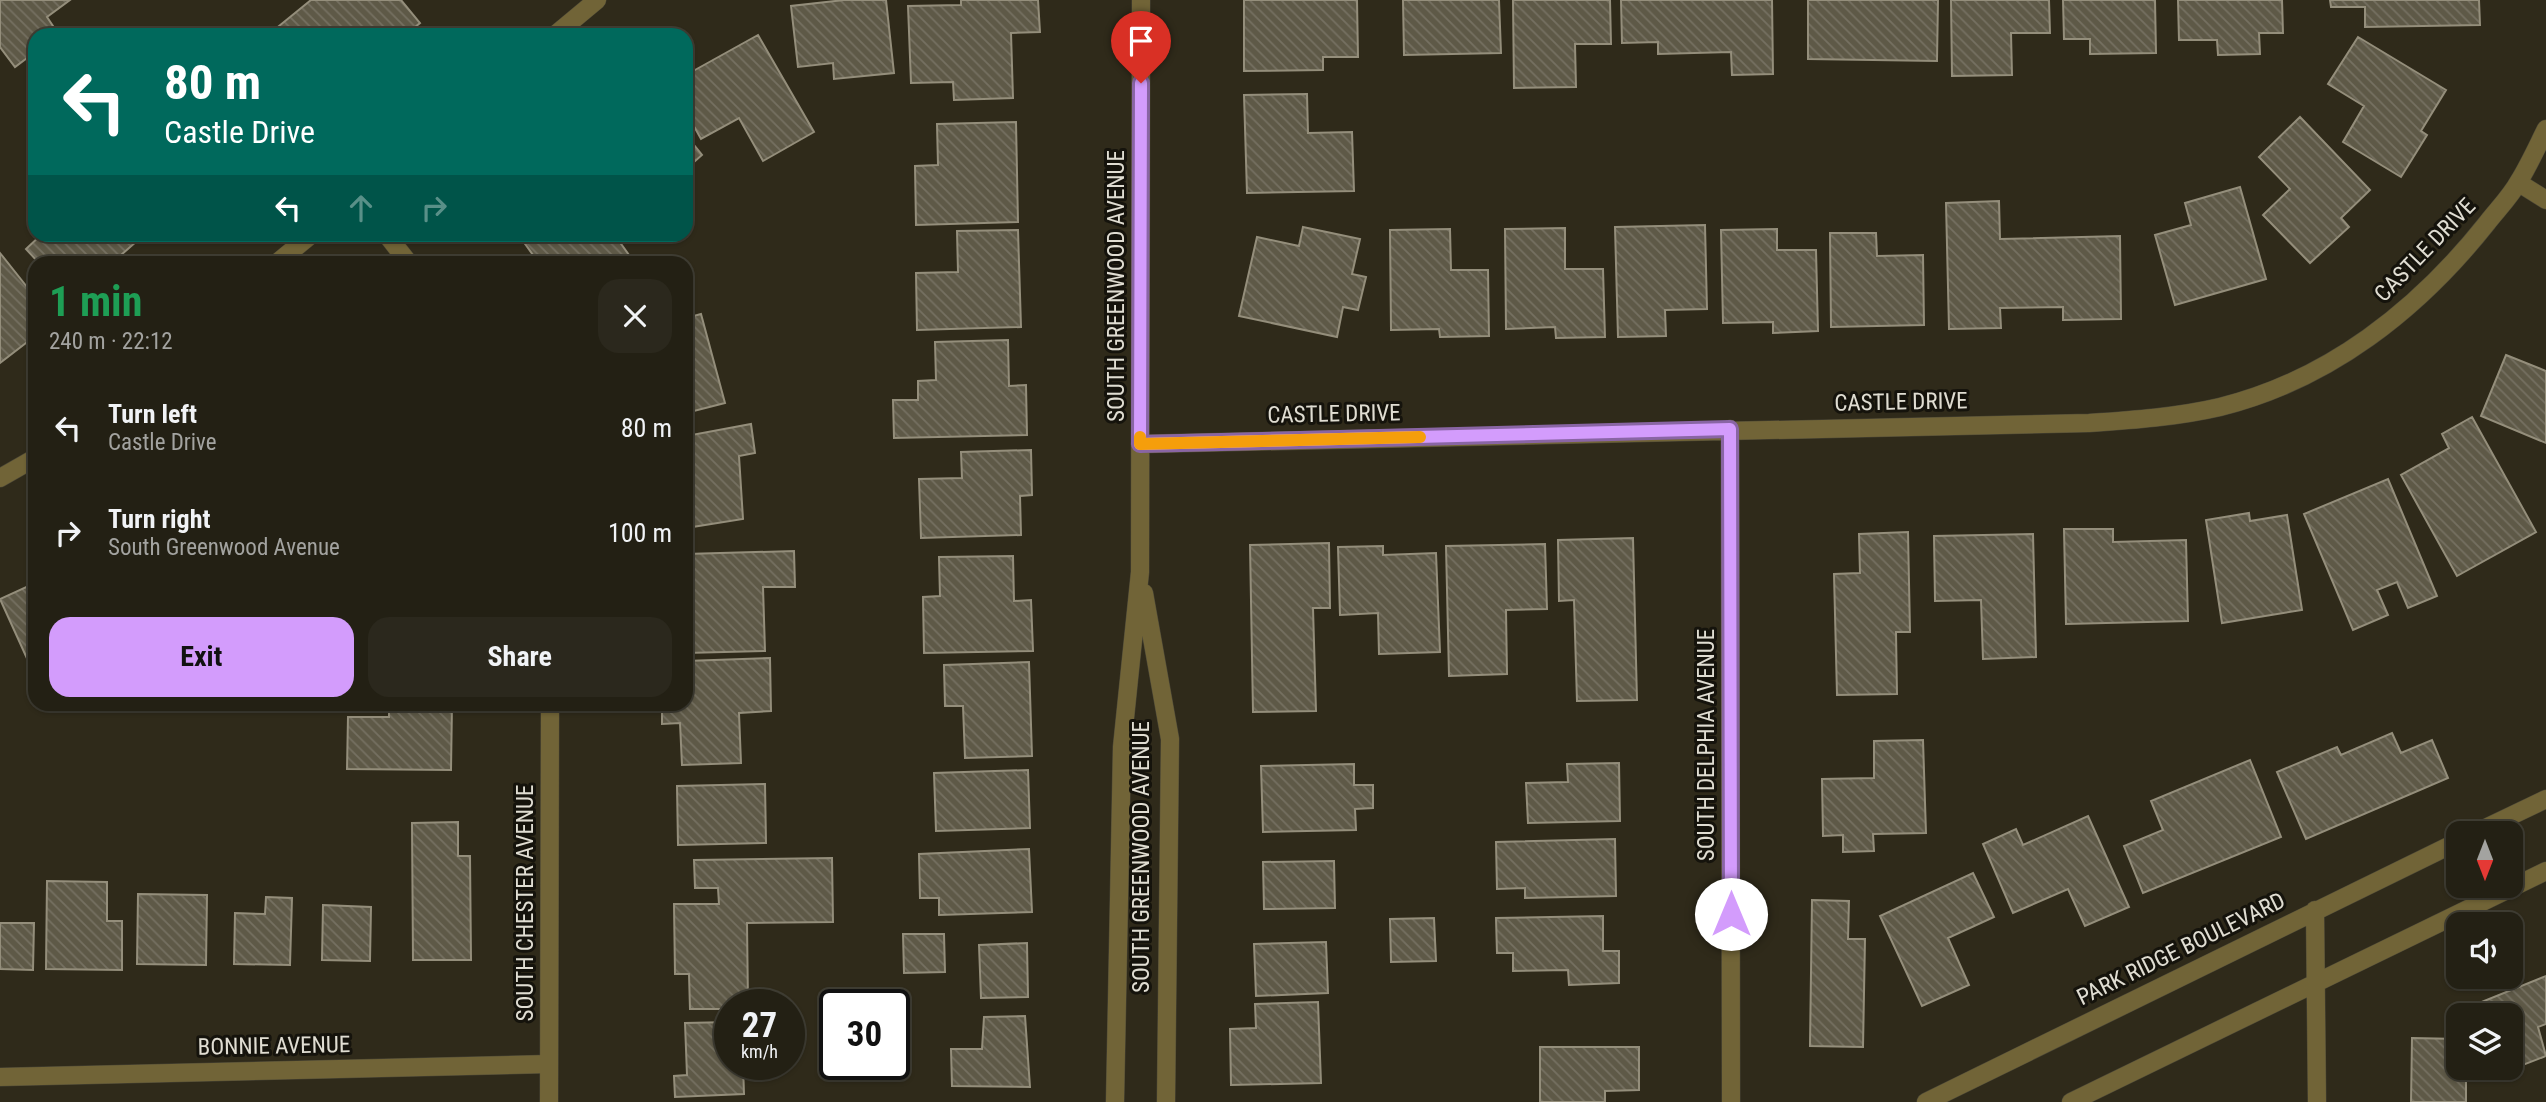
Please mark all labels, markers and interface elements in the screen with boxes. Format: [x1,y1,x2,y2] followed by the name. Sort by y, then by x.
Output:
[1111,11,1171,83] pin
[1122,22,1160,60] icon: arrive
[164,54,261,111] text: 80 m
[49,56,140,147] icon: left
[164,113,315,151] text: Castle Drive
[1103,150,1130,422] street label: SOUTH GREENWOOD AVENUE
[269,189,307,227] icon: left
[342,189,380,227] icon: ahead
[415,189,453,227] icon: right
[2369,193,2481,307] street label: CASTLE DRIVE
[49,277,142,326] text: 1 min
[598,279,672,353] button: close
[49,328,173,355] text: 240 m · 22:12
[1834,387,1968,417] street label: CASTLE DRIVE
[108,399,197,429] text: Turn left
[1267,399,1401,429] street label: CASTLE DRIVE
[49,409,87,447] icon: left
[621,413,672,443] text: 80 m
[108,429,217,456] text: Castle Drive
[108,504,210,534] text: Turn right
[49,514,87,552] icon: right
[608,518,672,548] text: 100 m
[108,534,340,561] text: South Greenwood Avenue
[49,617,354,697] button: Exit
[368,617,672,697] button: Share
[1693,629,1720,861] street label: SOUTH DELPHIA AVENUE
[1128,721,1155,993] street label: SOUTH GREENWOOD AVENUE
[512,785,539,1021] street label: SOUTH CHESTER AVENUE
[2446,821,2524,898] north arrow
[2446,821,2523,1080] map controls
[1694,877,1768,951] position arrow
[2073,887,2289,1011] street label: PARK RIDGE BOULEVARD
[2446,912,2523,989] button: sound
[819,989,910,1080] speed limit sign: 30
[2446,1003,2523,1080] button: layers
[742,1005,777,1046] text: 27
[197,1031,351,1061] street label: BONNIE AVENUE
[741,1041,778,1062] text: km/h

